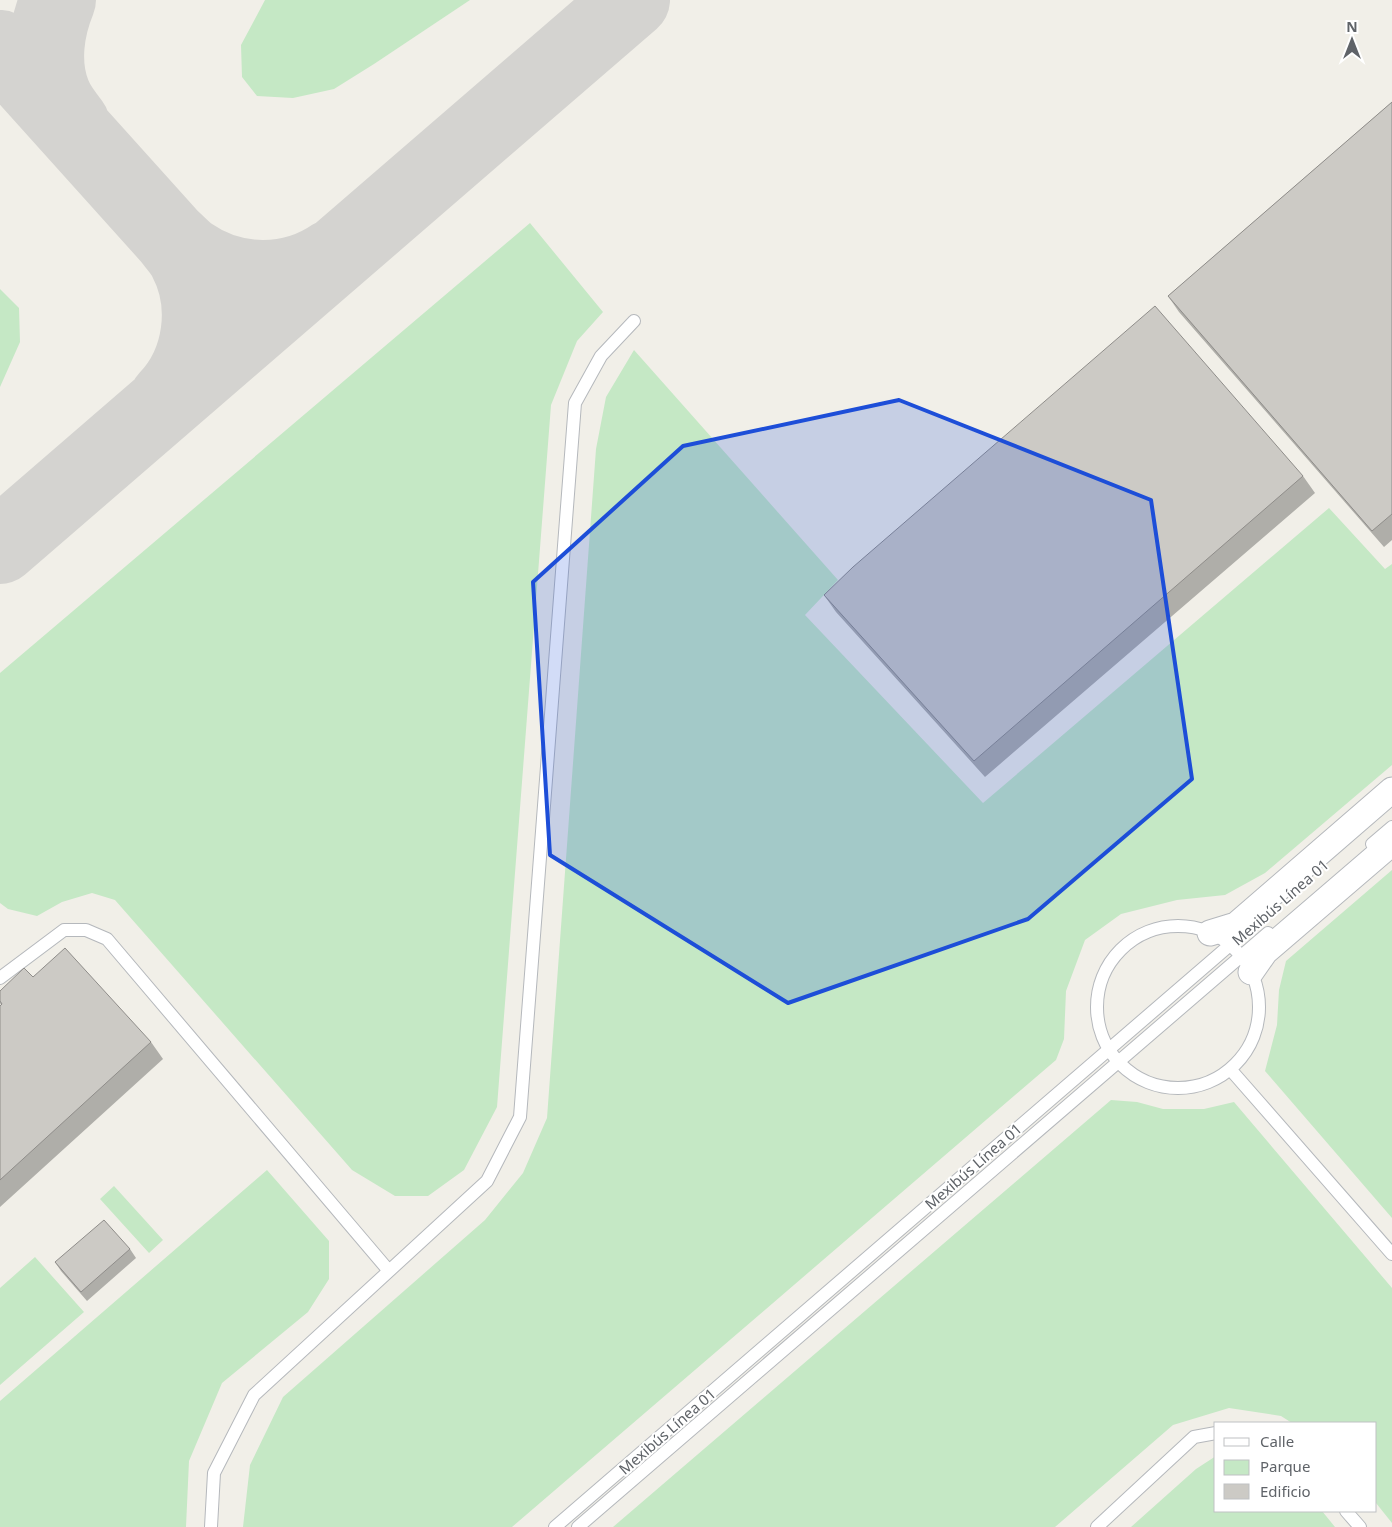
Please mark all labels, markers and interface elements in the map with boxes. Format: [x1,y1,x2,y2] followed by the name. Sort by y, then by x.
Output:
[1327,15,1377,65] north arrow
[1346,17,1358,36] text: N
[1227,854,1333,950] street label: Mexibús Línea 01
[920,1118,1026,1214] street label: Mexibús Línea 01
[614,1383,720,1479] street label: Mexibús Línea 01
[1214,1422,1377,1512] legend
[1260,1431,1294,1451] text: Calle
[1260,1456,1310,1476] text: Parque
[1260,1481,1311,1501] text: Edificio

